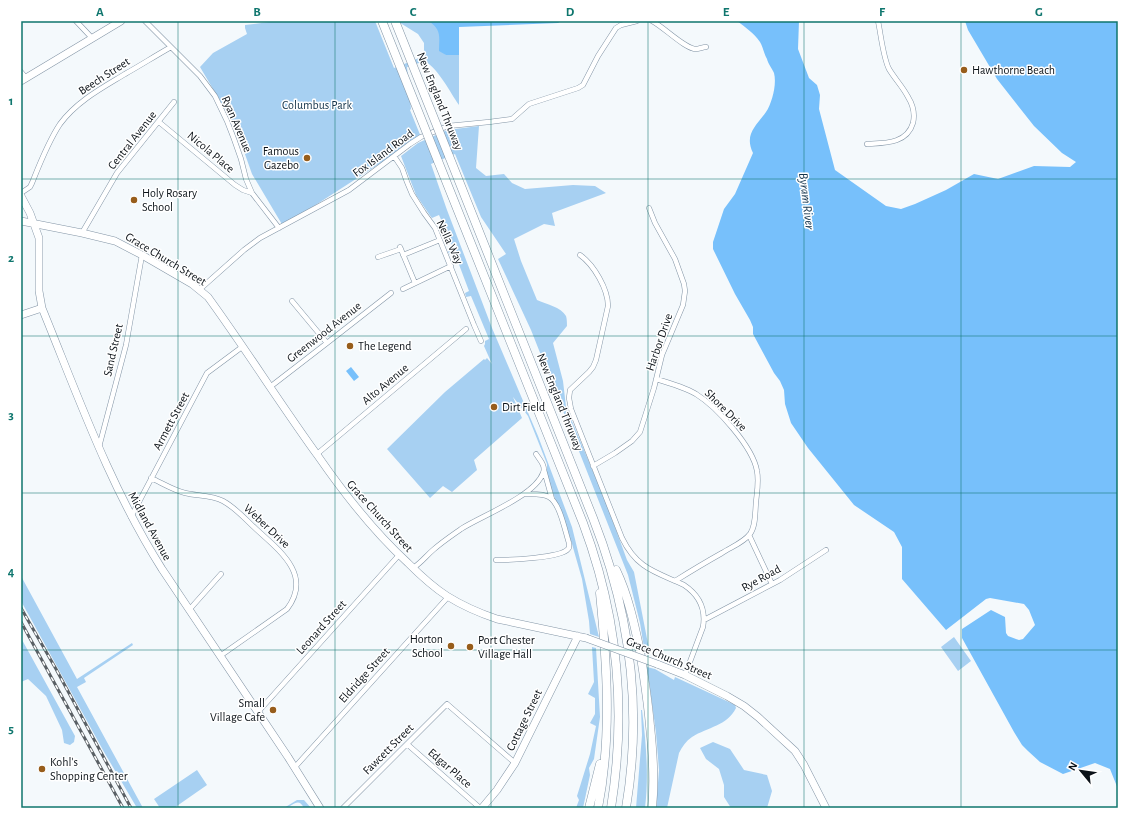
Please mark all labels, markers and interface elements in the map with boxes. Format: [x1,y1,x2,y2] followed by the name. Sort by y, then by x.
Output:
[96,6,104,19] text: A
[253,6,261,19] text: B
[410,6,417,19] text: C
[566,6,575,19] text: D
[723,6,730,19] text: E
[879,6,886,19] text: F
[1035,6,1043,19] text: G
[414,50,465,152] street label: New England Thruway
[76,55,132,97] street label: Beech Street
[972,64,1055,76] place label: Hawthorne Beach
[959,65,969,75] marker: Hawthorne Beach
[219,94,254,154] street label: Ryan Avenue
[9,95,13,108] text: 1
[282,99,352,111] park label: Columbus Park
[105,108,159,172] street label: Central Avenue
[350,127,416,179] street label: Fox Island Road
[185,129,237,175] street label: Nicola Place
[263,145,299,171] place label: Famous Gazebo
[302,153,312,163] marker: Famous Gazebo
[796,172,816,231] water label: Byram River
[142,187,197,213] place label: Holy Rosary School
[129,195,139,205] marker: Holy Rosary School
[434,218,465,266] street label: Nella Way
[124,230,209,288] street label: Grace Church Street
[8,252,14,265] text: 2
[285,299,363,365] street label: Greenwood Avenue
[644,312,674,372] street label: Harbor Drive
[101,322,125,377] street label: Sand Street
[358,340,412,352] place label: The Legend
[345,341,355,351] marker: The Legend
[534,351,585,453] street label: New England Thruway
[360,361,410,407] street label: Alto Avenue
[703,387,749,433] street label: Shore Drive
[151,390,191,452] street label: Armett Street
[502,401,545,413] place label: Dirt Field
[489,402,499,412] marker: Dirt Field
[8,409,14,422] text: 3
[345,478,415,554] street label: Grace Church Street
[126,490,174,562] street label: Midland Avenue
[242,502,292,550] street label: Weber Drive
[739,562,783,594] street label: Rye Road
[8,566,15,579] text: 4
[294,598,348,656] street label: Leonard Street
[410,633,443,659] place label: Horton School
[478,634,535,660] place label: Port Chester Village Hall
[624,635,714,682] street label: Grace Church Street
[446,641,456,651] marker: Horton School
[465,642,475,652] marker: Port Chester Village Hall
[336,645,392,705] street label: Eldridge Street
[504,687,544,753] street label: Cottage Street
[210,697,265,723] place label: Small Village Cafe
[268,705,278,715] marker: Small Village Cafe
[360,721,416,777] street label: Fawcett Street
[8,723,14,736] text: 5
[426,746,474,790] street label: Edgar Place
[1061,751,1101,791] north arrow
[50,756,128,782] place label: Kohl's Shopping Center
[1066,760,1079,772] text: N
[37,764,47,774] marker: Kohl's Shopping Center

